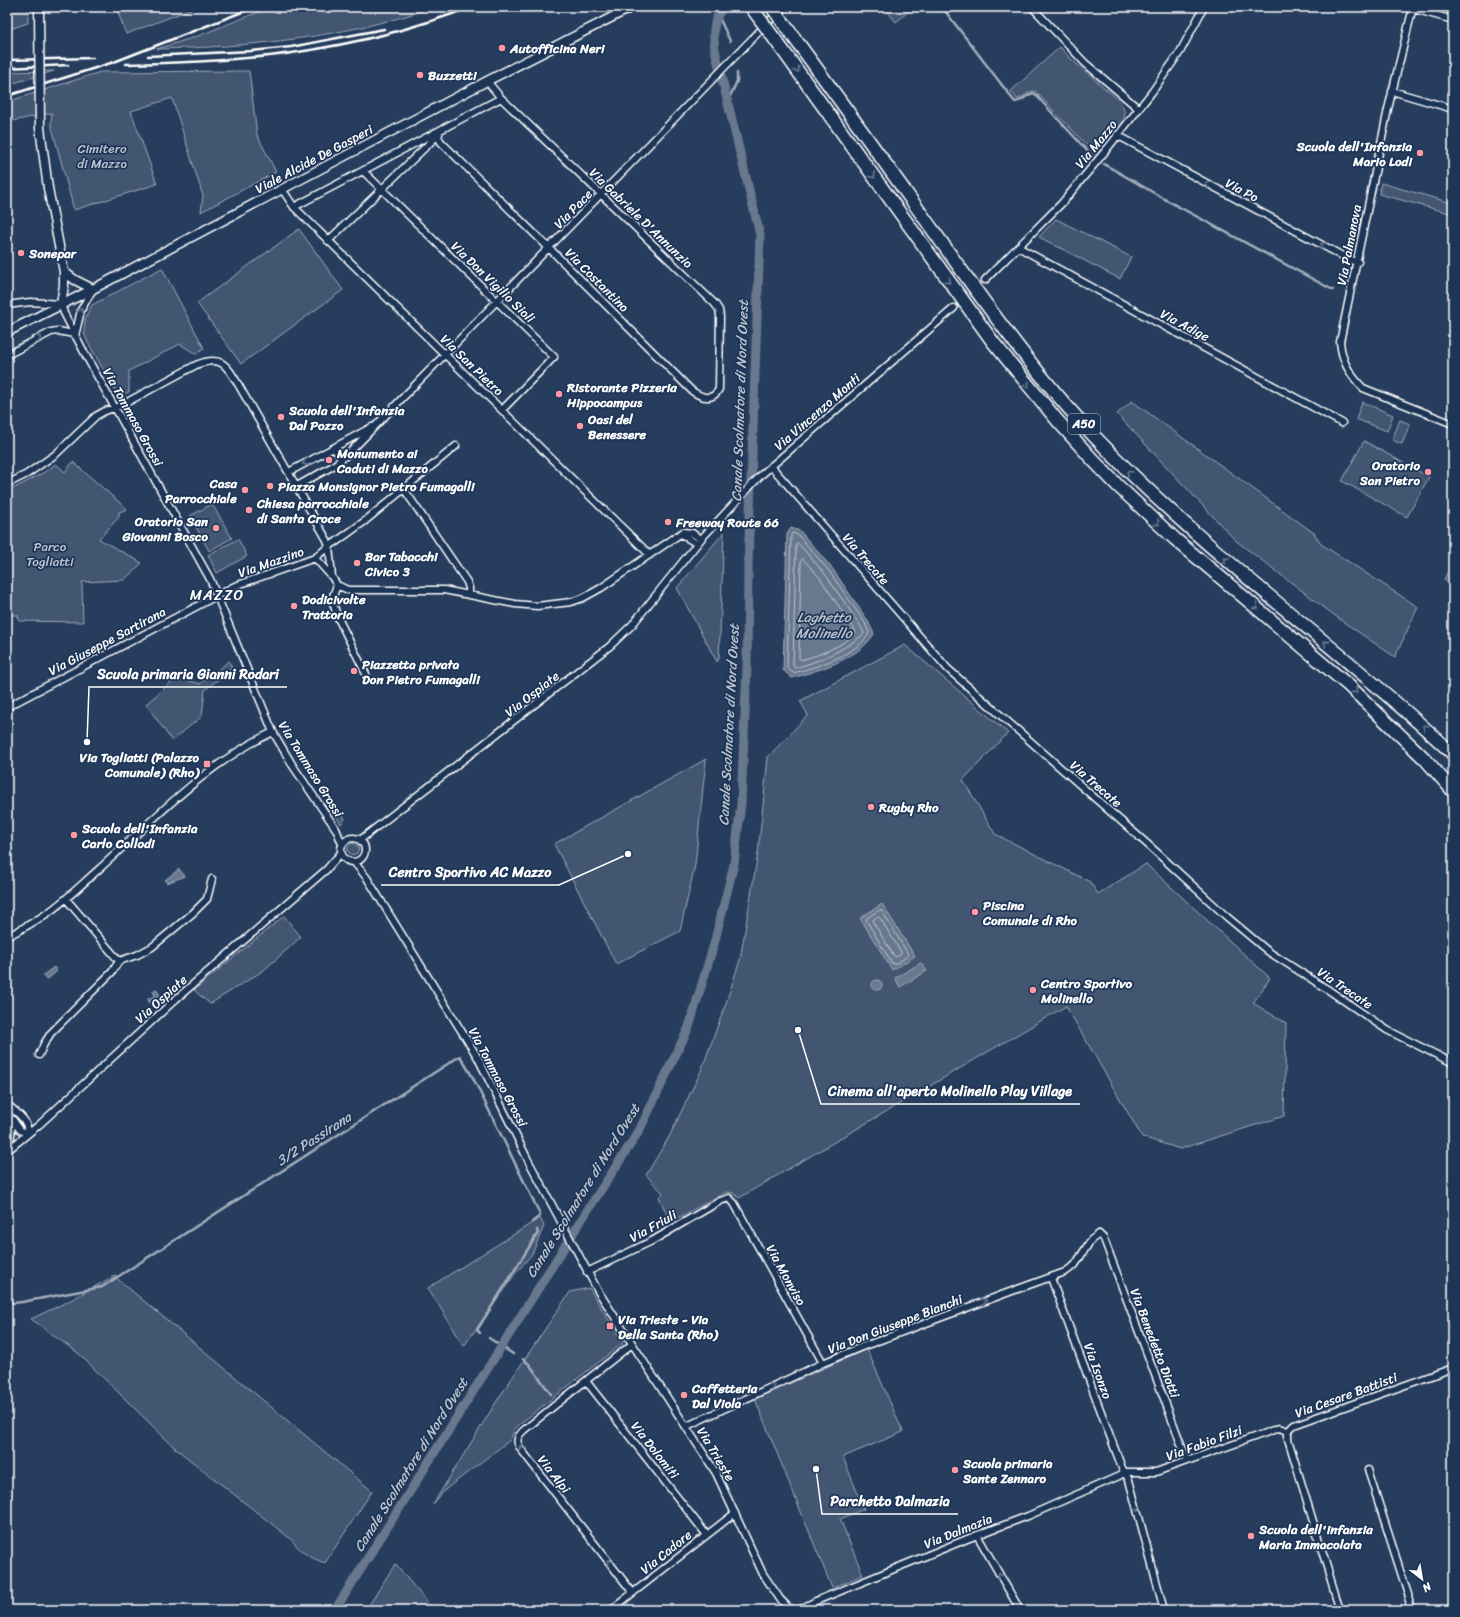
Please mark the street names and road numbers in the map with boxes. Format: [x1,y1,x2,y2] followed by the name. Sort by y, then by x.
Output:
[1069,114,1123,174] street label: Via Mazzo
[251,118,378,200] street label: Viale Alcide De Gasperi
[584,162,699,274] street label: Via Gabriele D'Annunzio
[1221,172,1263,209] street label: Via Po
[548,183,598,234] street label: Via Pace
[1330,202,1368,287] street label: Via Palmanova
[445,236,541,329] street label: Via Don Vigilio Sioli
[559,242,635,318] street label: Via Costantino
[1156,302,1214,348] street label: Via Adige
[435,328,510,402] street label: Via San Pietro
[96,363,170,471] street label: Via Tommaso Grossi
[768,367,866,456] street label: Via Vincenzo Monti
[1068,414,1100,434] road number: A50
[836,527,896,591] street label: Via Trecate
[235,540,307,584] street label: Via Mazzino
[44,600,170,682] street label: Via Giuseppe Sartirana
[499,665,565,723] street label: Via Ospiate
[272,716,350,822] street label: Via Tommaso Grossi
[1064,754,1128,814] street label: Via Trecate
[1312,961,1378,1015] street label: Via Trecate
[129,969,193,1029] street label: Via Ospiate
[462,1023,534,1131] street label: Via Tommaso Grossi
[625,1203,681,1249] street label: Via Friuli
[760,1240,813,1310] street label: Via Monviso
[1123,1285,1187,1402] street label: Via Benedetto Diotti
[824,1288,966,1360] street label: Via Don Giuseppe Bianchi
[1077,1340,1119,1403] street label: Via Isonzo
[1291,1366,1401,1424] street label: Via Cesare Battisti
[625,1416,685,1484] street label: Via Dolomiti
[1163,1418,1246,1467] street label: Via Fabio Filzi
[691,1422,742,1486] street label: Via Trieste
[531,1450,577,1499] street label: Via Alpi
[920,1507,996,1555] street label: Via Dalmazia
[635,1524,697,1580] street label: Via Cadore

